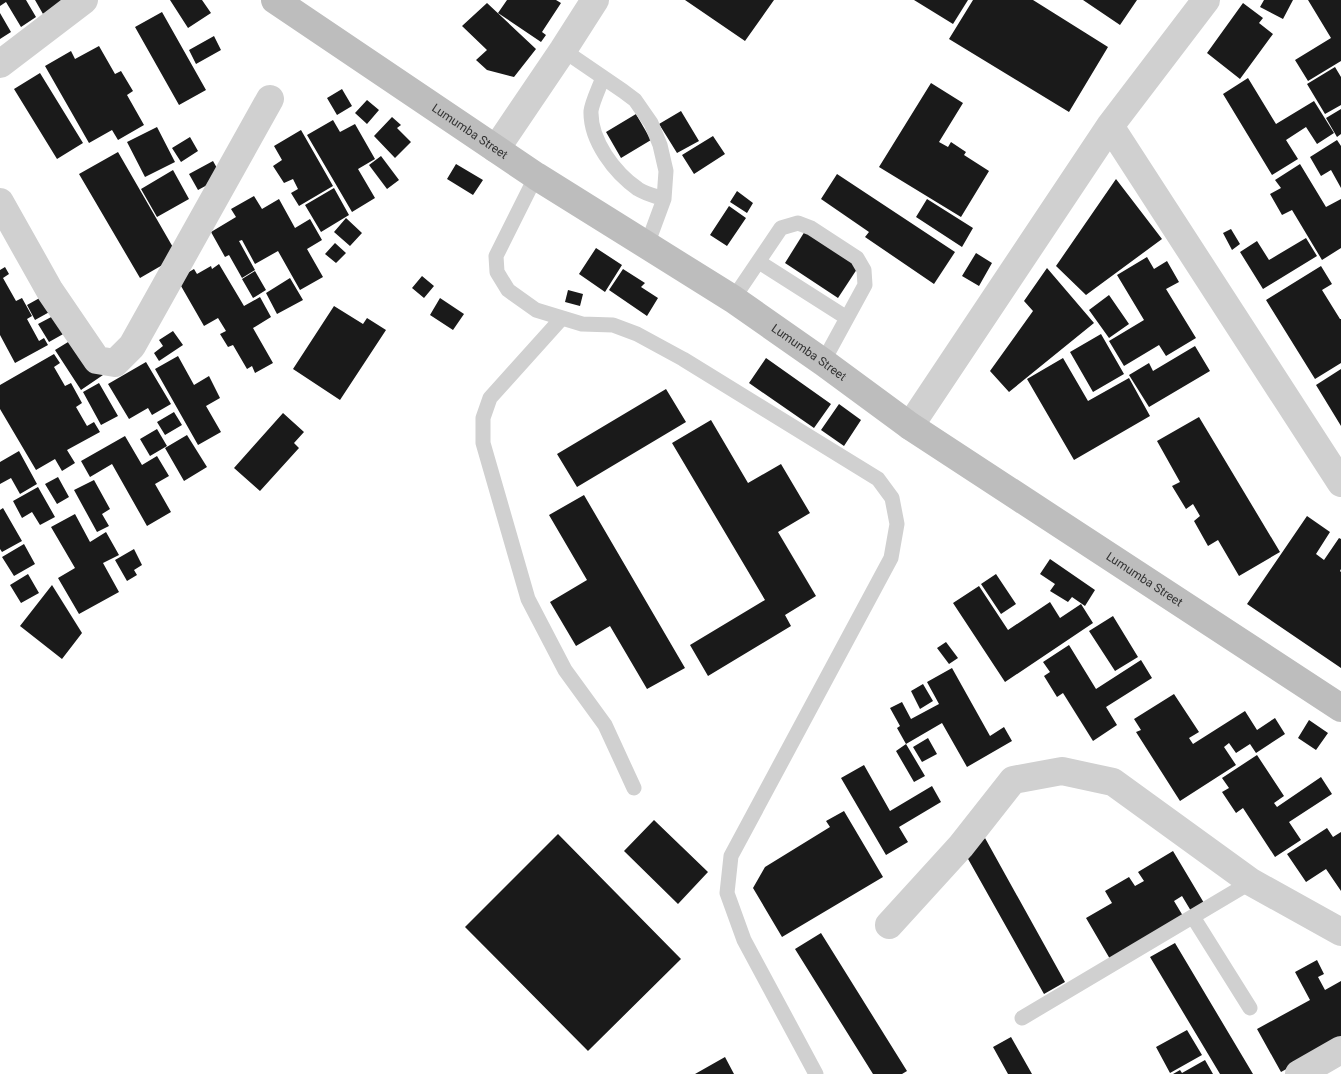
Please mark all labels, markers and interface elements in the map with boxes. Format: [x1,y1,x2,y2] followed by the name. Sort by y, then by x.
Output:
[429,101,510,162] street label: Lumumba Street
[769,321,849,384] street label: Lumumba Street
[1104,549,1185,609] street label: Lumumba Street

